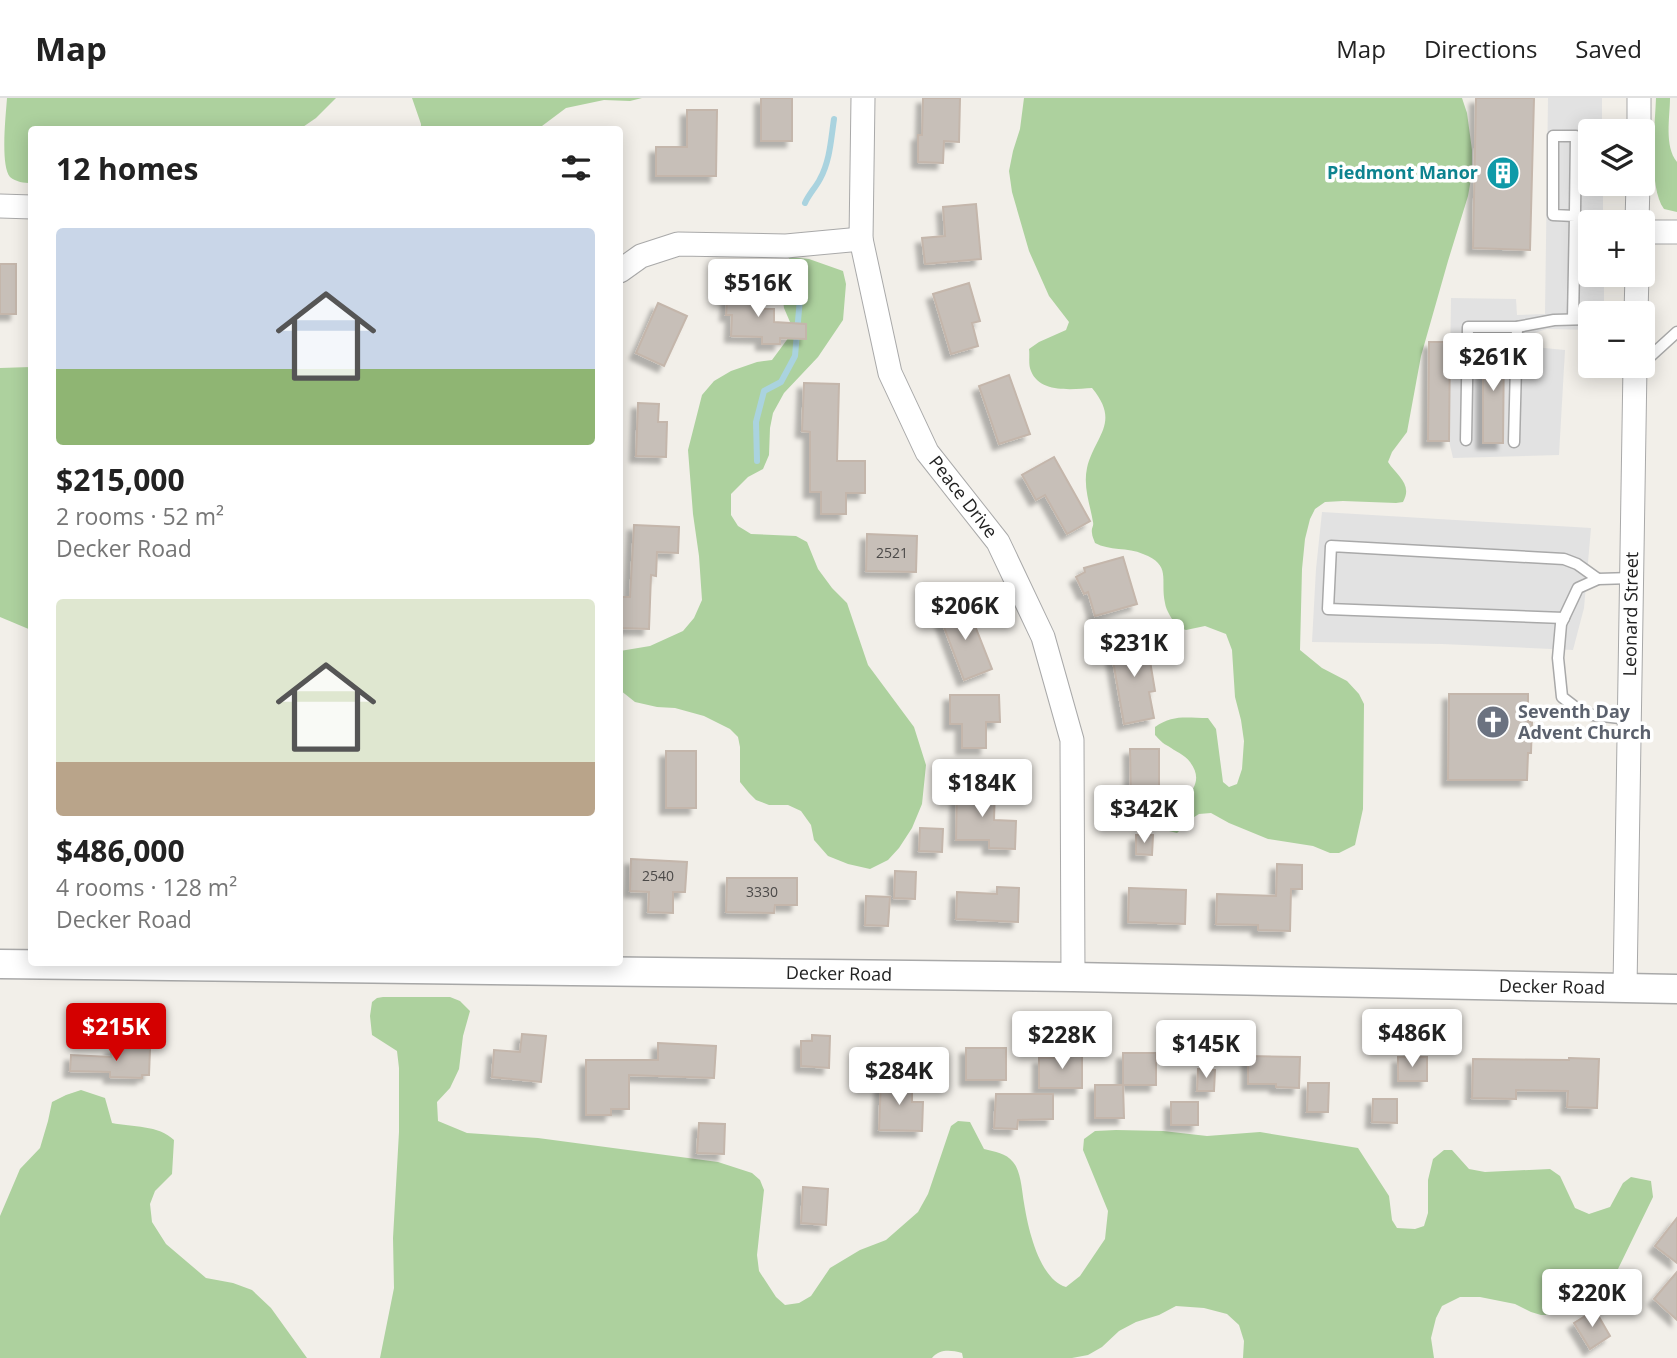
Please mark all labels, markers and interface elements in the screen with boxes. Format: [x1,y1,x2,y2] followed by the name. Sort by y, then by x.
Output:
[35,26,107,71] text: Map
[1336,32,1386,65] text: Map
[1424,32,1537,65] text: Directions
[1575,32,1642,65] text: Saved
[1578,119,1655,378] map controls
[1578,119,1655,196] button: layers
[56,148,199,189] text: 12 homes
[557,149,595,187] icon: filters
[1484,154,1522,192] building icon: Piedmont Manor
[1327,160,1478,184] place label: Piedmont Manor
[1578,210,1655,287] button: +
[709,260,807,319] pin: $516K
[724,266,792,298] text: $516K
[263,273,389,399] icon: home
[1578,301,1655,378] button: −
[1444,334,1542,393] pin: $261K
[1459,340,1527,372] text: $261K
[924,450,1004,543] street label: Peace Drive
[56,459,185,500] text: $215,000
[56,500,224,532] text: 2 rooms · 52 m²
[56,532,192,564] text: Decker Road
[876,543,908,562] house number: 2521
[1617,551,1643,677] street label: Leonard Street
[916,582,1014,642] pin: $206K
[931,589,999,621] text: $206K
[1085,620,1183,679] pin: $231K
[1100,626,1168,658] text: $231K
[263,644,389,770] icon: home
[1518,699,1651,744] place label: Seventh Day Advent Church
[1474,703,1512,741] church icon: Seventh Day Advent Church
[933,760,1031,819] pin: $184K
[948,766,1016,798] text: $184K
[1095,786,1193,845] pin: $342K
[1110,792,1178,824] text: $342K
[56,830,185,871] text: $486,000
[642,866,674,885] house number: 2540
[56,871,237,903] text: 4 rooms · 128 m²
[746,882,778,901] house number: 3330
[56,903,192,935] text: Decker Road
[786,960,892,986] street label: Decker Road
[1499,973,1605,999] street label: Decker Road
[67,1004,165,1063] pin: $215K
[82,1010,150,1042] text: $215K
[1363,1010,1461,1069] pin: $486K
[1013,1012,1111,1071] pin: $228K
[1378,1016,1446,1048] text: $486K
[1028,1018,1096,1050] text: $228K
[1157,1020,1255,1080] pin: $145K
[1172,1027,1240,1059] text: $145K
[850,1048,948,1107] pin: $284K
[865,1054,933,1086] text: $284K
[1543,1270,1641,1329] pin: $220K
[1558,1276,1626,1308] text: $220K

